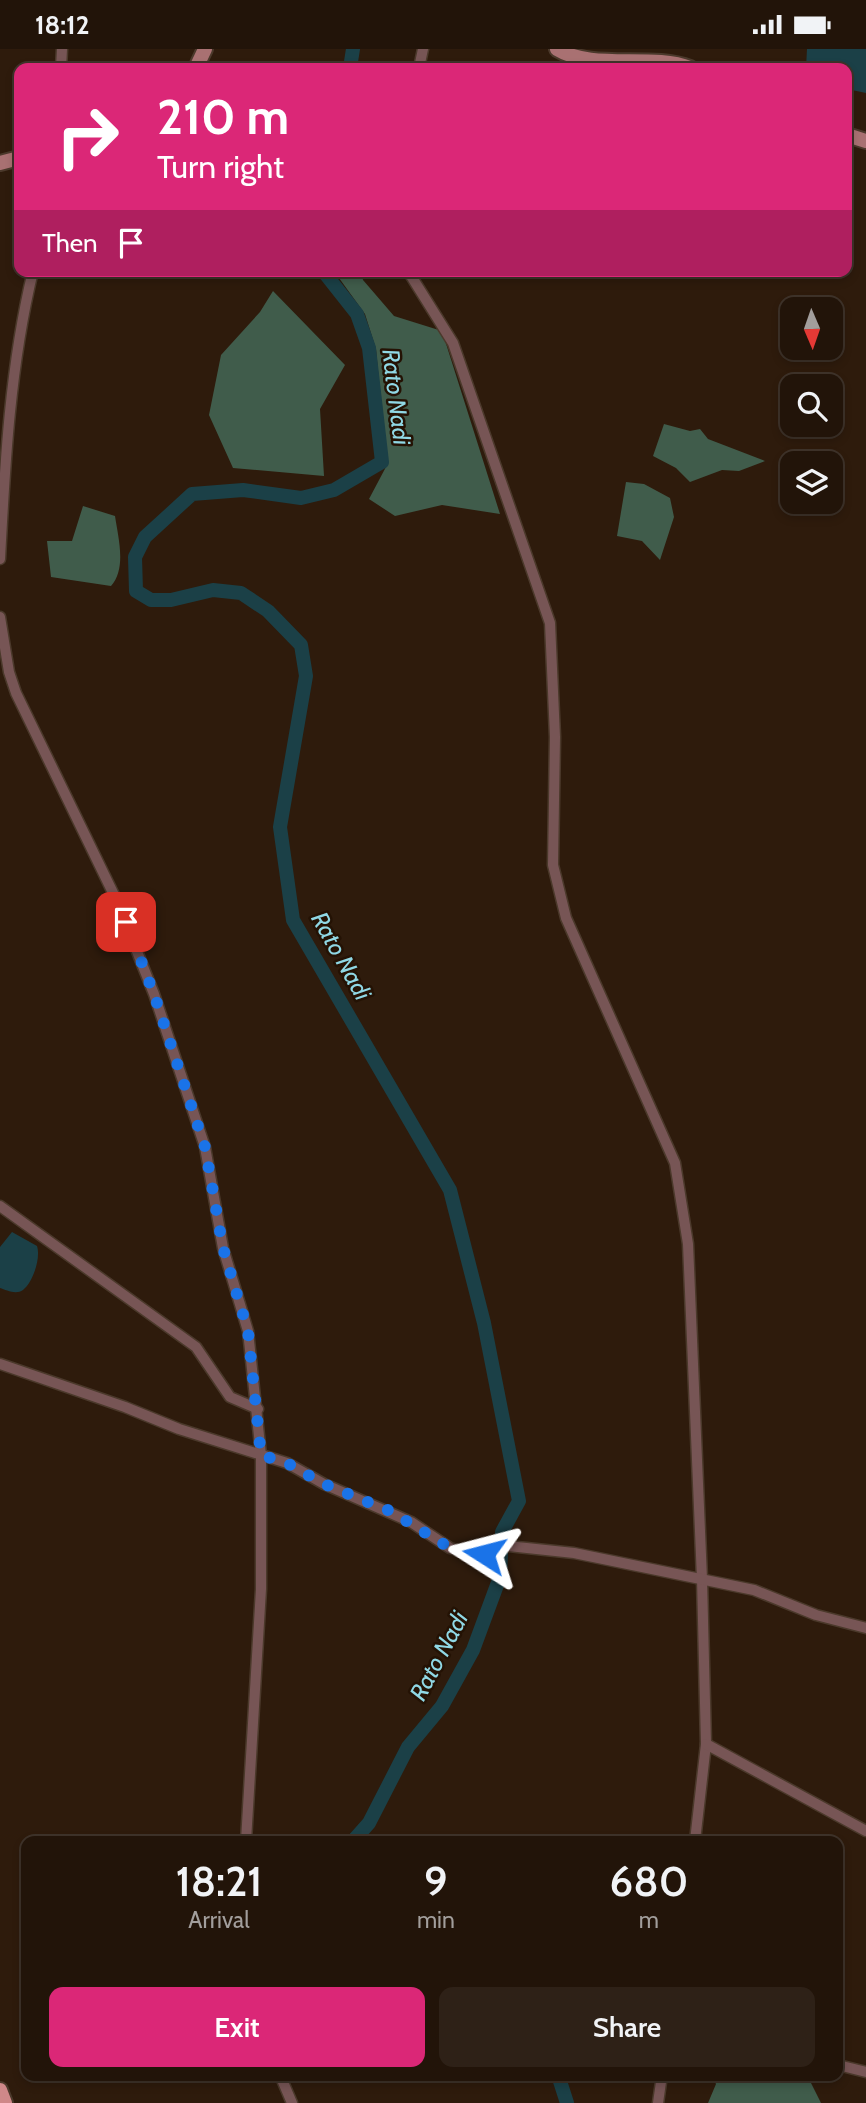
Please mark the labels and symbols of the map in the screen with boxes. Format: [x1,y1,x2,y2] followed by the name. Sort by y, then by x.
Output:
[780,297,844,361] north arrow
[376,347,417,447] water label: Rato Nadi
[96,892,156,952] pin
[305,906,378,1006] water label: Rato Nadi
[447,1517,521,1591] position arrow
[403,1606,474,1705] water label: Rato Nadi

